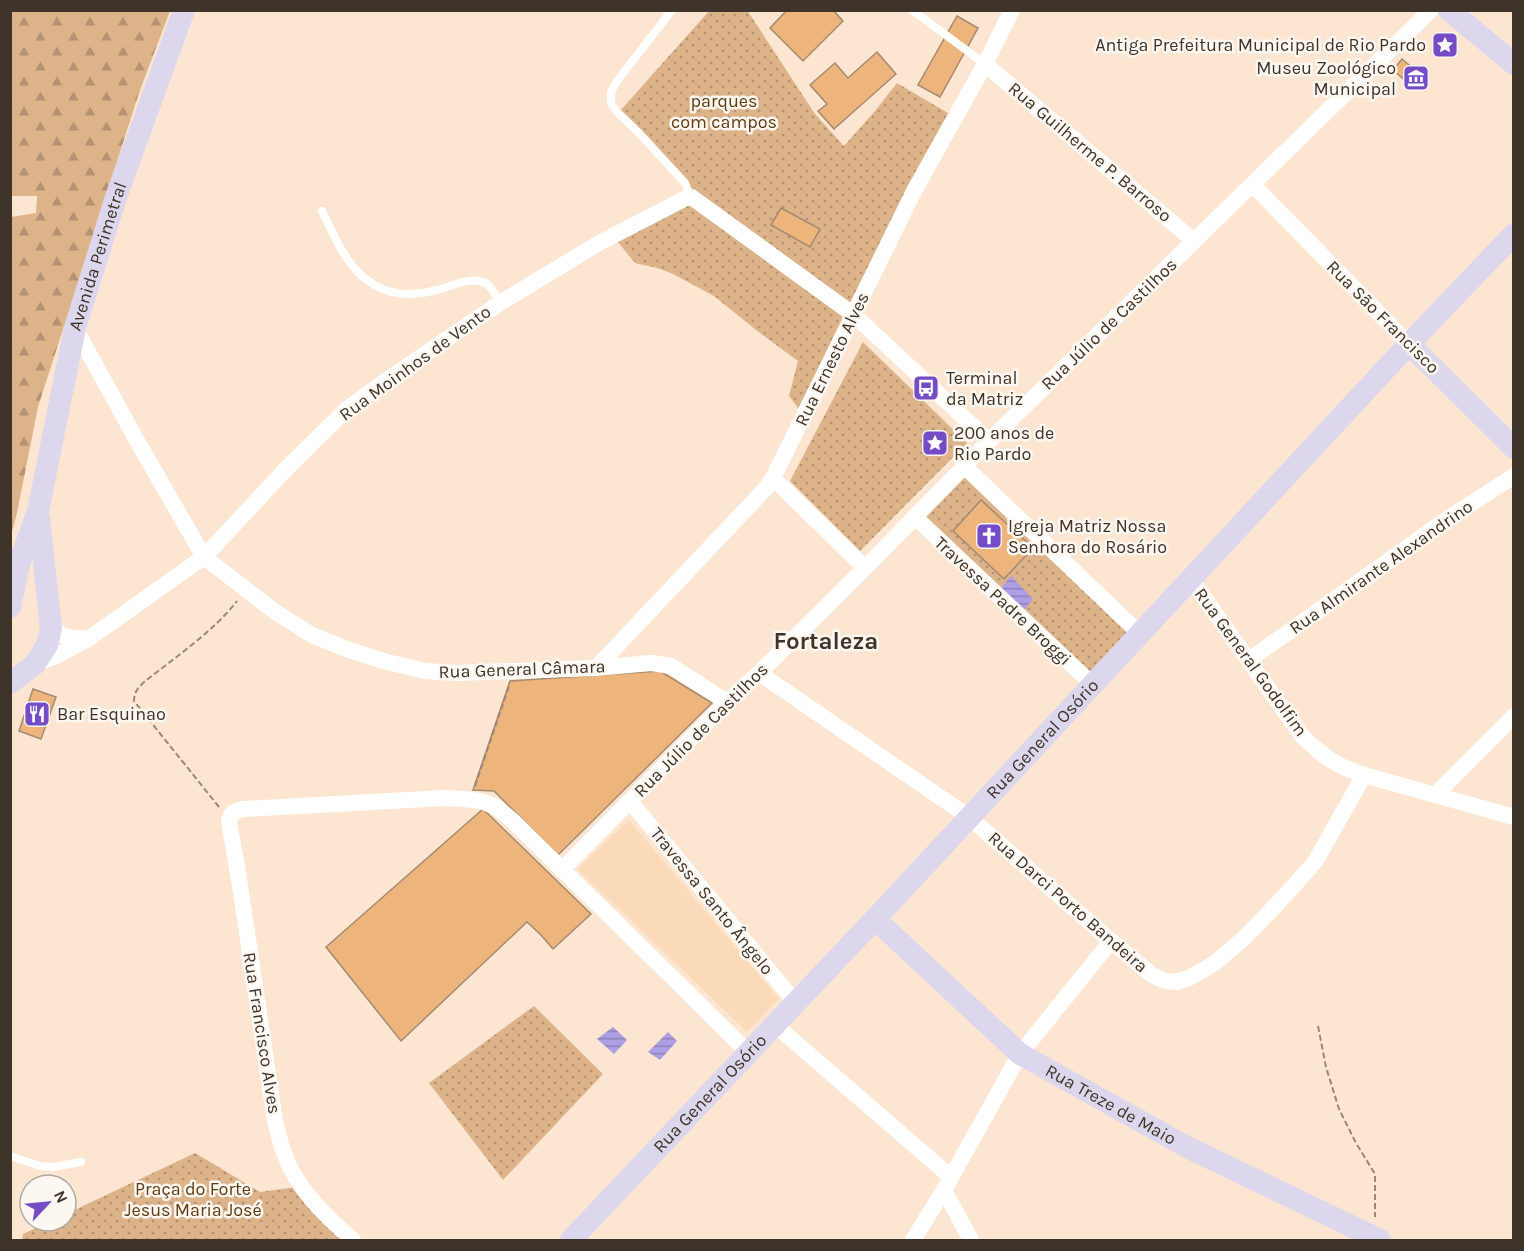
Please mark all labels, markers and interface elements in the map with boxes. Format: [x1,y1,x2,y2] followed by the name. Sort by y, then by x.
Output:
[1430,30,1460,60] place icon: Antiga Prefeitura Municipal de Rio Pardo
[1095,34,1426,56] place label: Antiga Prefeitura Municipal de Rio Pardo
[1256,57,1396,100] place label: Museu Zoológico Municipal
[1401,63,1431,93] museum icon: Museu Zoológico Municipal
[1004,77,1176,227] street label: Rua Guilherme P. Barroso
[671,90,777,133] park label: parques com campos
[64,179,132,334] street label: Avenida Perimetral
[1036,253,1182,395] street label: Rua Júlio de Castilhos
[1322,256,1444,378] street label: Rua São Francisco
[790,288,874,430] street label: Rua Ernesto Alves
[335,301,495,425] street label: Rua Moinhos de Vento
[946,367,1023,410] place label: Terminal da Matriz
[911,373,941,403] bus stop icon: Terminal da Matriz
[954,422,1054,465] place label: 200 anos de Rio Pardo
[920,428,950,458] place icon: 200 anos de Rio Pardo
[1285,495,1477,639] street label: Rua Almirante Alexandrino
[1008,515,1167,558] place label: Igreja Matriz Nossa Senhora do Rosário
[974,521,1004,551] church icon: Igreja Matriz Nossa Senhora do Rosário
[930,532,1076,670] street label: Travessa Padre Broggi
[1190,583,1312,741] street label: Rua General Godolfim
[774,627,878,655] district label: Fortaleza
[438,655,606,683] street label: Rua General Câmara
[629,658,773,802] street label: Rua Júlio de Castilhos
[981,674,1103,803] street label: Rua General Osório
[22,699,52,729] restaurant icon: Bar Esquinao
[57,703,166,725] place label: Bar Esquinao
[646,823,778,979] street label: Travessa Santo Ângelo
[984,827,1152,977] street label: Rua Darci Porto Bandeira
[238,951,286,1115] street label: Rua Francisco Alves
[648,1029,771,1157] street label: Rua General Osório
[1042,1059,1180,1150] street label: Rua Treze de Maio
[18,1173,78,1233] north arrow
[124,1178,262,1221] park label: Praça do Forte Jesus Maria José
[50,1187,72,1206] text: N

